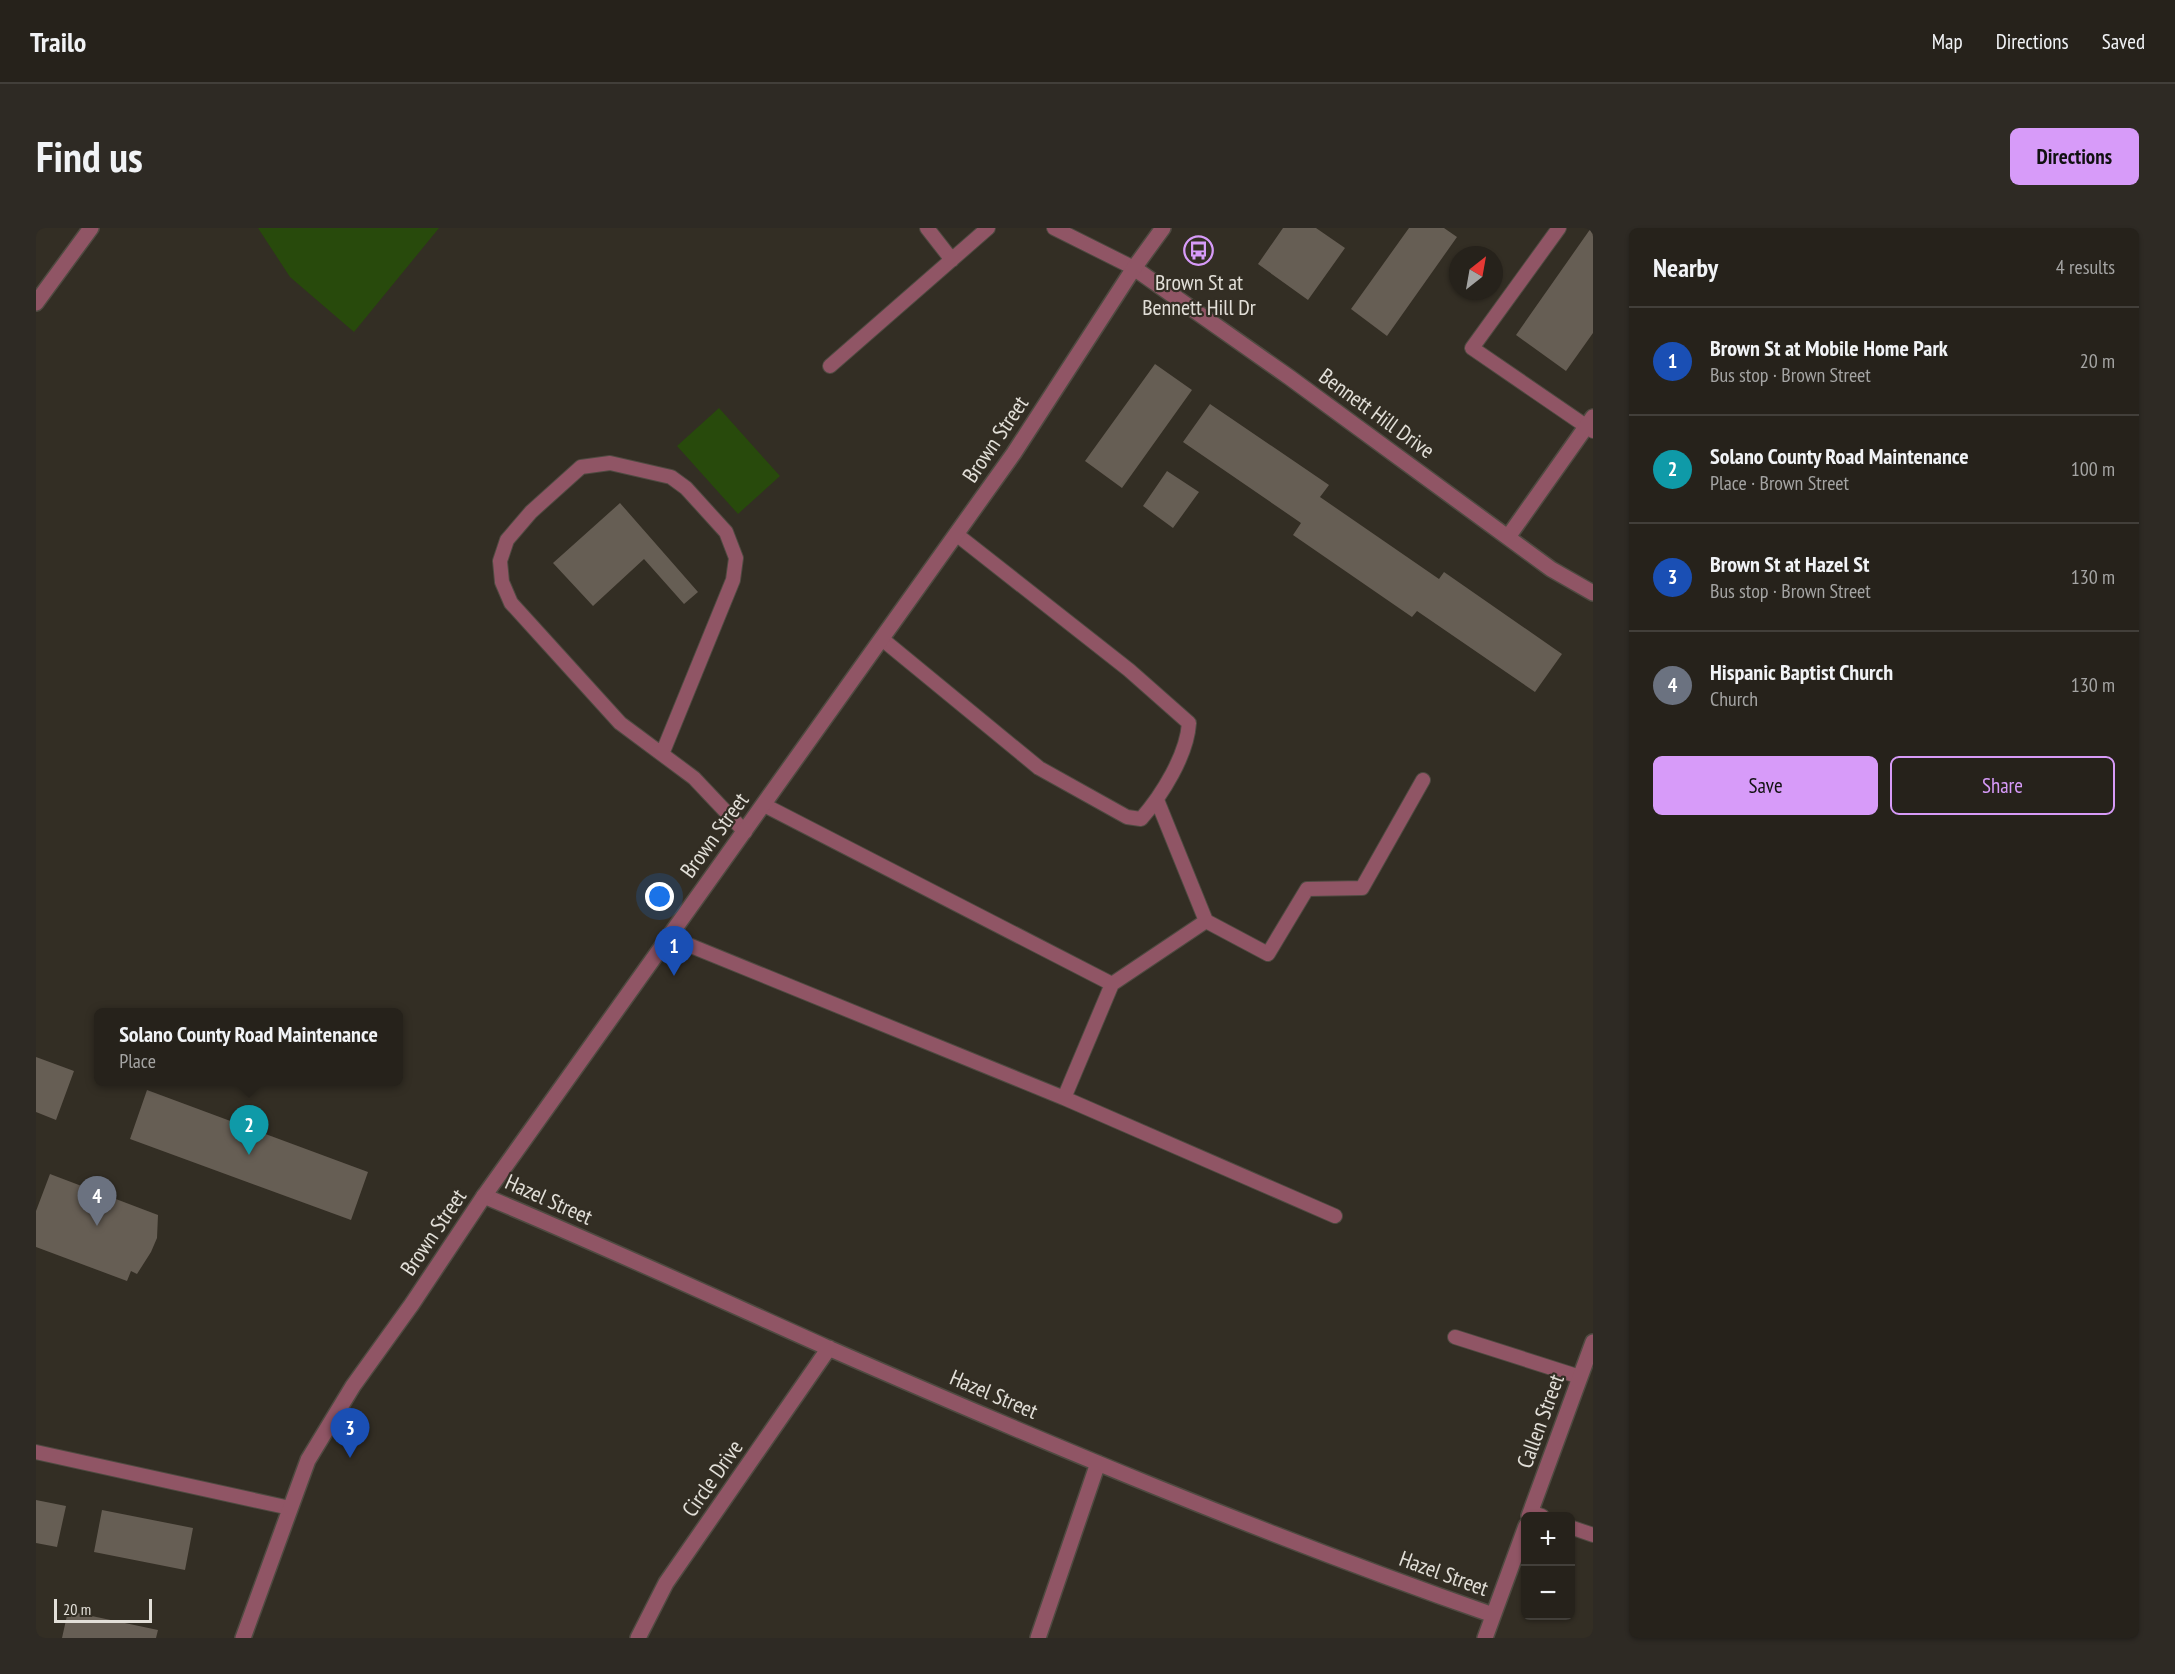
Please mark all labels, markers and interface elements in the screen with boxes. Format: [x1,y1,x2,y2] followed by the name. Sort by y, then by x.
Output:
[30,23,86,60] text: Trailo
[1932,28,1963,55] text: Map
[1996,28,2069,55] text: Directions
[2102,28,2145,55] text: Saved
[2010,128,2139,185] button: Directions
[36,129,143,184] text: Find us
[1183,234,1215,266] bus stop icon: Brown St at Bennett Hill Dr
[1449,246,1503,300] north arrow
[1653,251,1718,284] text: Nearby
[2056,254,2115,280] text: 4 results
[1142,268,1256,321] place label: Brown St at Bennett Hill Dr
[1710,334,1948,362] text: Brown St at Mobile Home Park
[1668,348,1677,374] text: 1
[2080,348,2115,374] text: 20 m
[1314,362,1440,464] street label: Bennett Hill Drive
[1710,362,1871,388] text: Bus stop · Brown Street
[956,390,1034,488] street label: Brown Street
[1710,442,1969,470] text: Solano County Road Maintenance
[1668,456,1677,482] text: 2
[2071,456,2115,482] text: 100 m
[1710,470,1849,496] text: Place · Brown Street
[1710,550,1869,578] text: Brown St at Hazel St
[1668,564,1677,590] text: 3
[2071,564,2115,590] text: 130 m
[1710,578,1871,604] text: Bus stop · Brown Street
[1710,658,1893,686] text: Hispanic Baptist Church
[1668,672,1677,698] text: 4
[2071,672,2115,698] text: 130 m
[1710,686,1758,712] text: Church
[1653,756,1878,815] button: Save
[1890,756,2115,815] button: Share
[674,787,754,883] street label: Brown Street
[645,882,674,911] your location
[654,926,694,976] pin: 1
[94,1008,403,1086] popup
[119,1020,378,1048] text: Solano County Road Maintenance
[119,1048,156,1074] text: Place
[230,1106,268,1155] pin: 2
[501,1167,597,1231] street label: Hazel Street
[78,1176,116,1226] pin: 4
[394,1183,472,1281] street label: Brown Street
[946,1363,1042,1425] street label: Hazel Street
[1510,1370,1570,1472] street label: Callen Street
[330,1408,370,1458] pin: 3
[675,1434,749,1522] street label: Circle Drive
[1521,1512,1575,1620] map controls
[1521,1512,1575,1566] button: +
[1396,1544,1492,1602] street label: Hazel Street
[1521,1566,1575,1620] button: −
[54,1596,152,1624] scale bar
[63,1599,91,1619] text: 20 m

